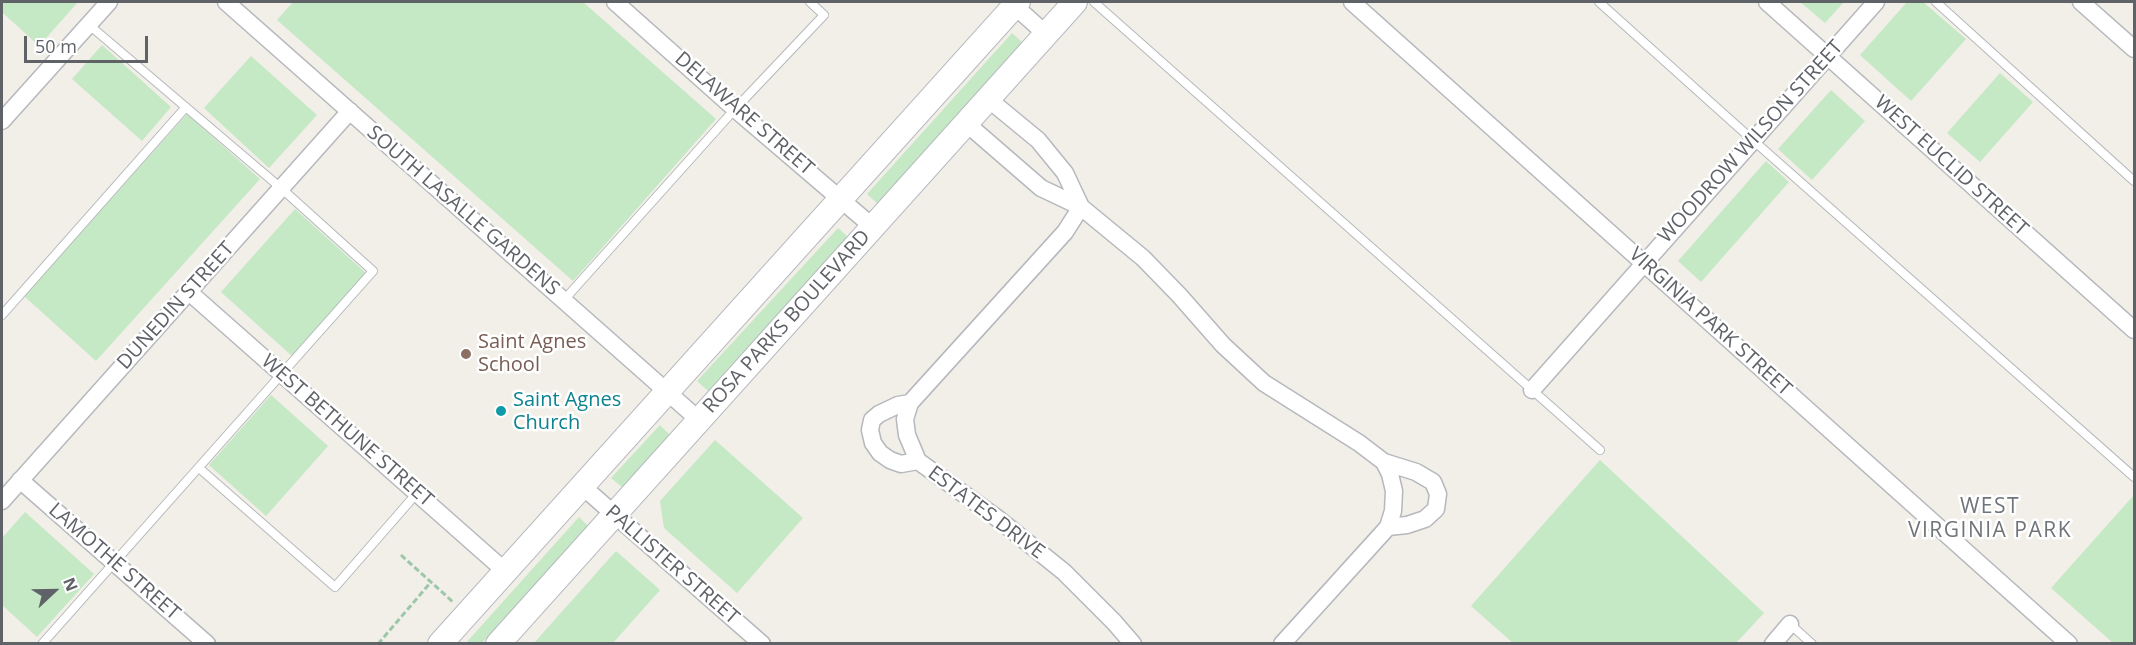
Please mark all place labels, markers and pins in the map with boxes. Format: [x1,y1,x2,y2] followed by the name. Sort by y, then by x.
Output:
[478,330,586,377] place label: Saint Agnes School
[459,347,473,361] marker: Saint Agnes School
[513,388,621,435] place label: Saint Agnes Church
[494,404,508,418] marker: Saint Agnes Church

